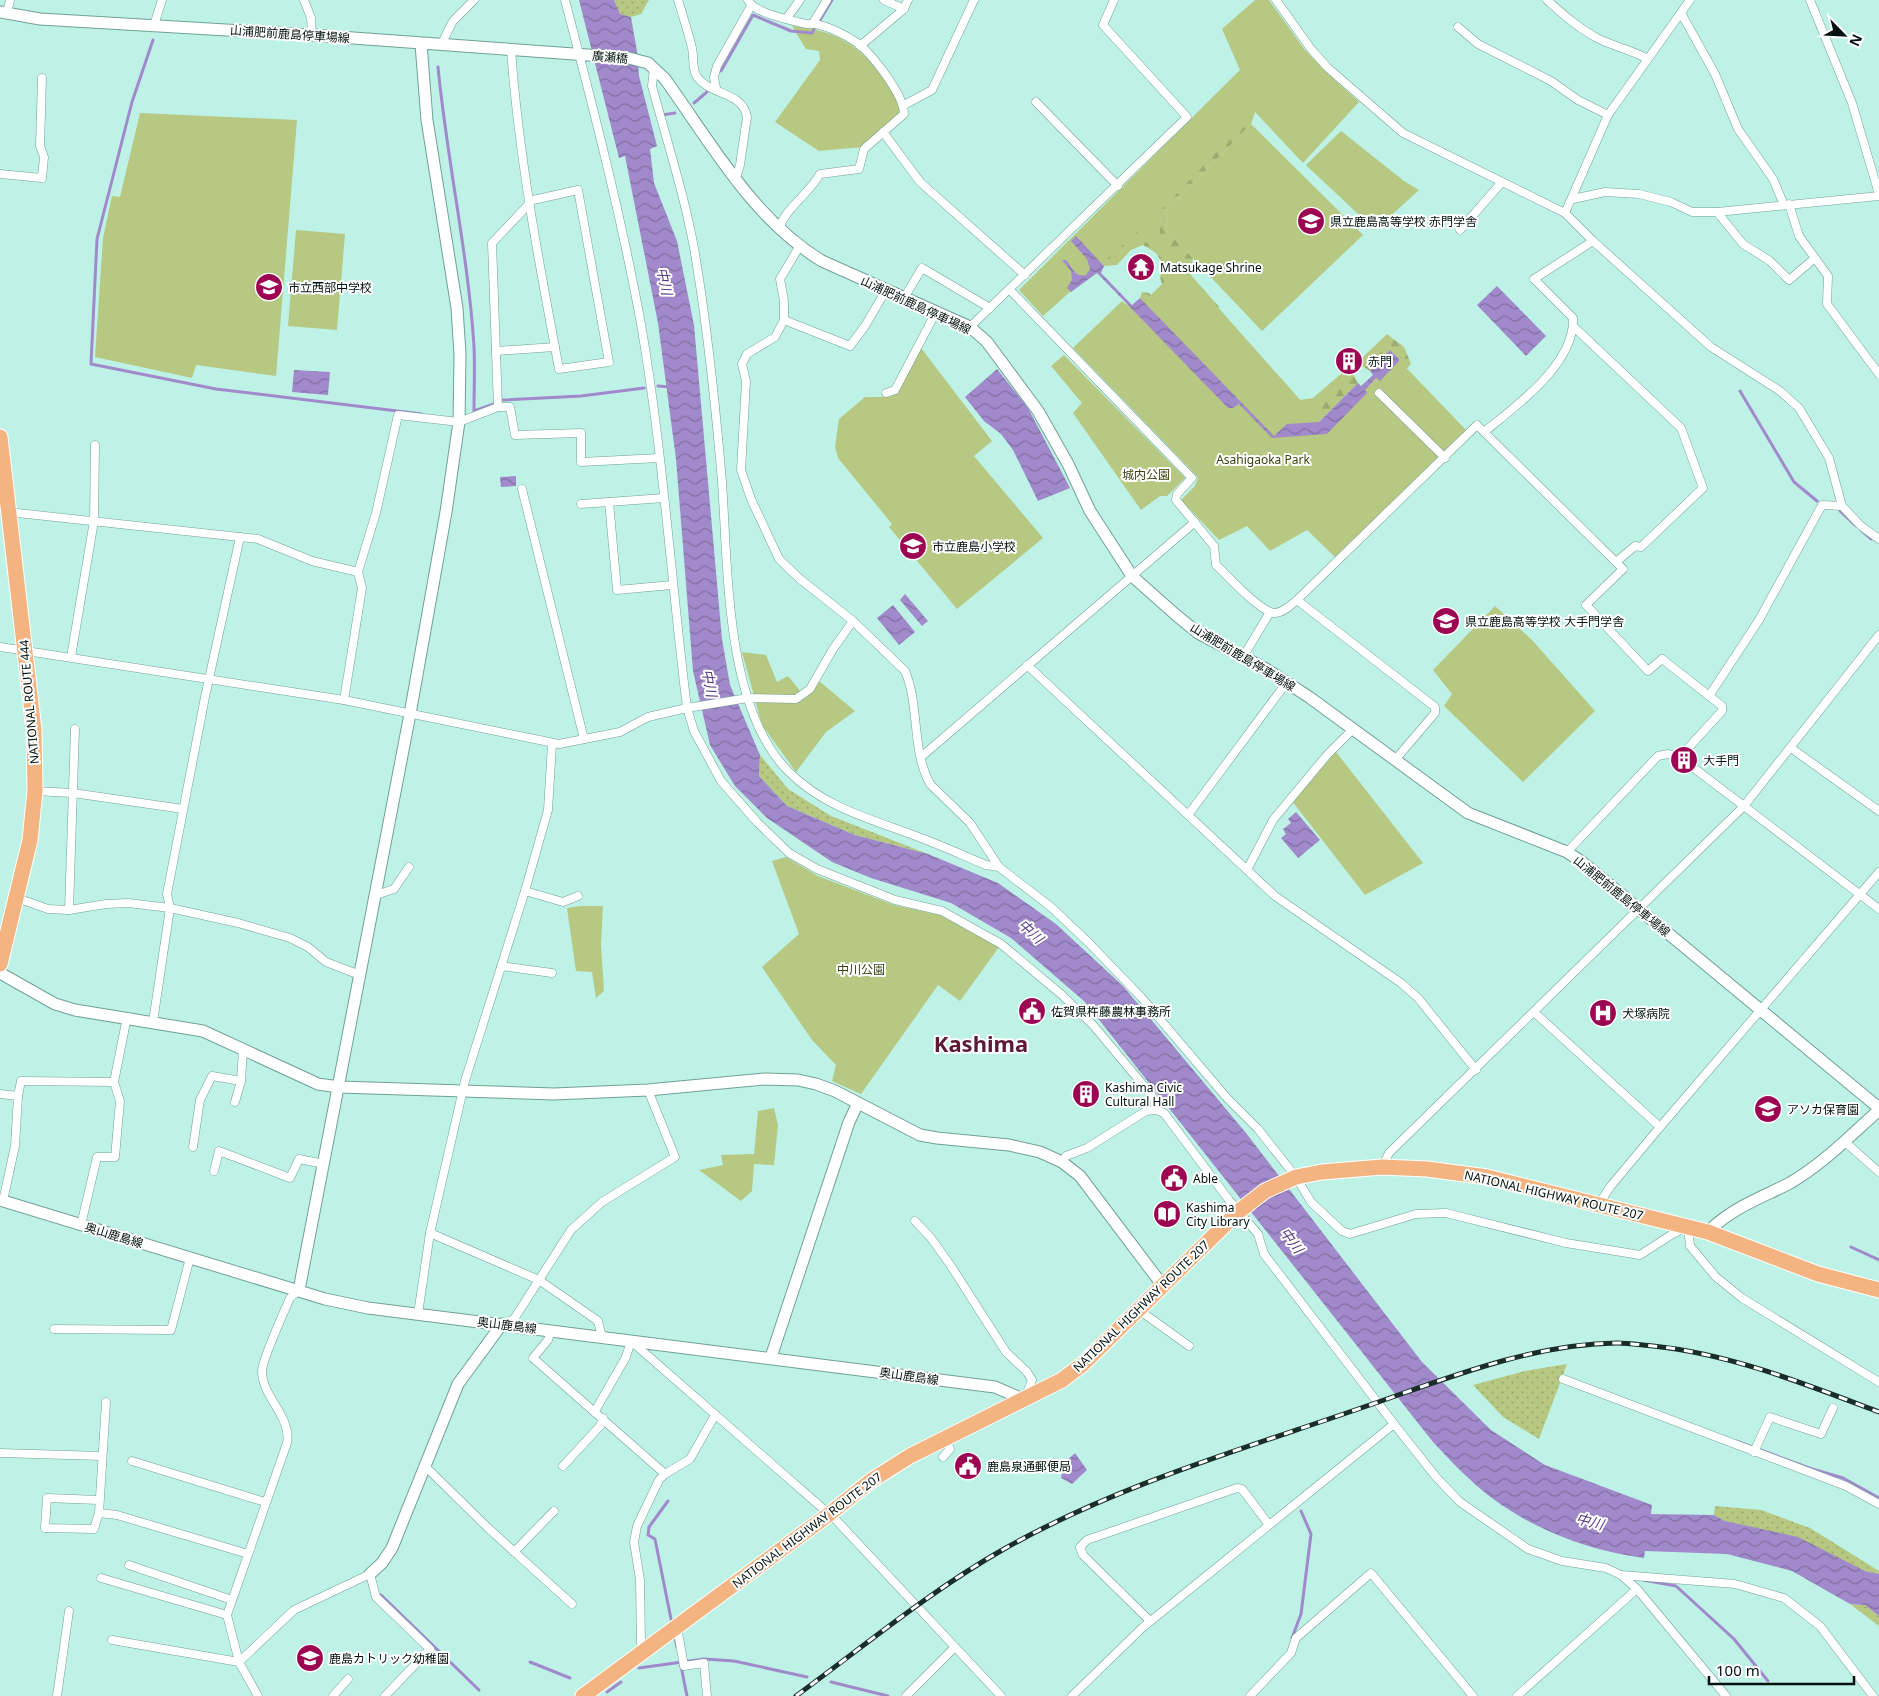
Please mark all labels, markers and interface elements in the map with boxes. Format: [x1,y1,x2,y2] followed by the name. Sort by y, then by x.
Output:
[1819,10,1869,60] north arrow
[230,21,350,47] street label: 山浦肥前鹿島停車場線
[1845,31,1867,50] text: N
[591,47,629,67] street label: 廣瀬橋
[1296,206,1326,236] school or university icon: 県立鹿島高等学校 赤門学舎
[1330,213,1477,230] place label: 県立鹿島高等学校 赤門学舎
[1126,252,1156,282] temple icon: Matsukage Shrine
[1160,259,1262,276] place label: Matsukage Shrine
[653,265,678,299] water label: 中川
[254,272,284,302] school or university icon: 市立西部中学校
[858,272,974,338] street label: 山浦肥前鹿島停車場線
[288,279,372,296] place label: 市立西部中学校
[1334,346,1364,376] building icon: 赤門
[1368,353,1392,370] place label: 赤門
[1216,451,1310,468] park label: Asahigaoka Park
[1122,466,1170,483] park label: 城内公園
[898,531,928,561] school or university icon: 市立鹿島小学校
[932,538,1016,555] place label: 市立鹿島小学校
[1431,606,1461,636] school or university icon: 県立鹿島高等学校 大手門学舎
[1465,613,1624,630] place label: 県立鹿島高等学校 大手門学舎
[1187,619,1299,695] street label: 山浦肥前鹿島停車場線
[15,639,43,765] street label: NATIONAL ROUTE 444
[698,667,722,701] water label: 中川
[1669,745,1699,775] building icon: 大手門
[1703,752,1739,769] place label: 大手門
[1570,852,1674,940] street label: 山浦肥前鹿島停車場線
[1014,915,1049,949] water label: 中川
[837,961,885,978] park label: 中川公園
[1017,996,1047,1026] public building icon: 佐賀県杵藤農林事務所
[1588,998,1618,1028] hospital icon: 犬塚病院
[1051,1003,1171,1020] place label: 佐賀県杵藤農林事務所
[1622,1005,1670,1022] place label: 犬塚病院
[934,1028,1028,1058] district label: Kashima
[1071,1079,1101,1109] building icon: Kashima Civic Cultural Hall
[1105,1079,1182,1110] place label: Kashima Civic Cultural Hall
[1753,1094,1783,1124] school or university icon: アソカ保育園
[1787,1101,1859,1118] place label: アソカ保育園
[1159,1163,1189,1193] public building icon: Able
[1463,1166,1645,1224] street label: NATIONAL HIGHWAY ROUTE 207
[1193,1170,1218,1187] place label: Able
[1152,1199,1182,1229] library icon: Kashima City Library
[1186,1199,1250,1230] place label: Kashima City Library
[83,1218,145,1252] street label: 奥山鹿島線
[1276,1223,1309,1258] water label: 中川
[1069,1236,1213,1376] street label: NATIONAL HIGHWAY ROUTE 207
[476,1313,538,1337] street label: 奥山鹿島線
[878,1363,940,1389] street label: 奥山鹿島線
[953,1451,983,1481] public building icon: 鹿島泉通郵便局
[987,1458,1071,1475] place label: 鹿島泉通郵便局
[729,1468,885,1592] street label: NATIONAL HIGHWAY ROUTE 207
[1574,1508,1608,1534] water label: 中川
[295,1643,325,1673] school or university icon: 鹿島カトリック幼稚園
[329,1650,449,1667] place label: 鹿島カトリック幼稚園
[1709,1654,1854,1686] scale bar
[1716,1660,1760,1680] text: 100 m

